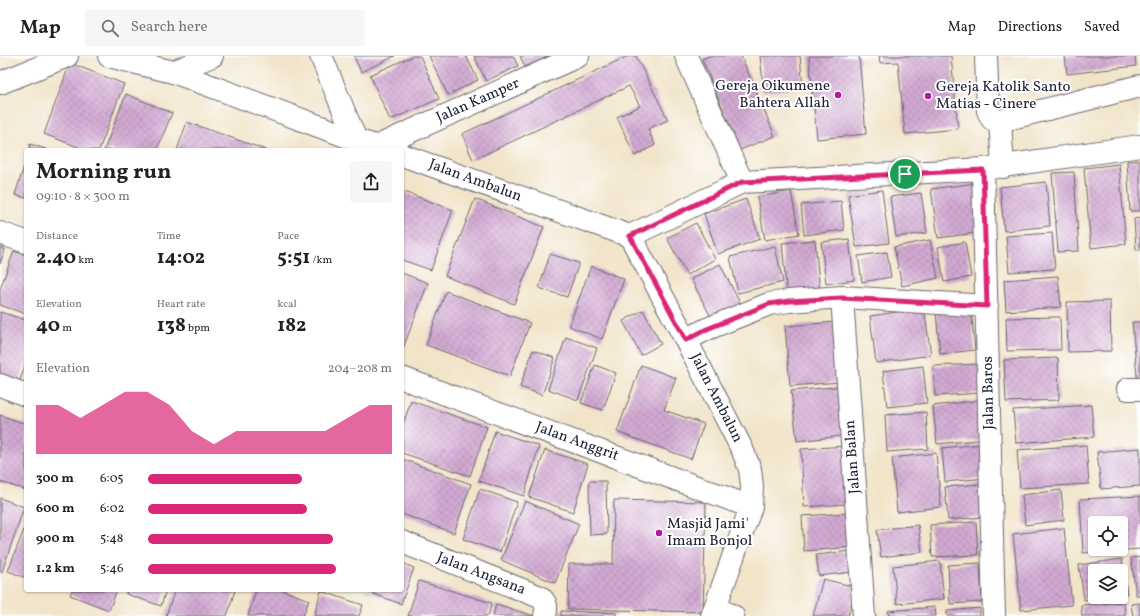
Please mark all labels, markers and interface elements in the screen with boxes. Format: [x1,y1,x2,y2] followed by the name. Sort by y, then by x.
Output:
[85,10,365,46] search box
[20,15,61,41] text: Map
[99,17,121,39] icon: search
[131,17,208,38] text: Search here
[948,18,976,37] text: Map
[998,18,1062,37] text: Directions
[1084,18,1120,37] text: Saved
[433,73,523,129] street label: Jalan Kamper
[715,76,830,114] place label: Gereja Oikumene Bahtera Allah
[936,77,1071,115] place label: Gereja Katolik Santo Matias - Cinere
[833,90,843,100] marker: Gereja Oikumene Bahtera Allah
[923,91,933,101] marker: Gereja Katolik Santo Matias - Cinere
[425,154,525,208] street label: Jalan Ambalun
[36,157,171,188] text: Morning run
[888,157,922,191] pin
[350,161,392,203] button: share
[894,163,916,185] icon: arrive
[36,188,130,206] text: 09:10 · 8 × 300 m
[36,229,78,244] text: Distance
[157,229,181,244] text: Time
[277,229,299,244] text: Pace
[36,244,76,272] text: 2.40
[157,244,205,272] text: 14:02
[277,244,310,272] text: 5:51
[76,253,94,268] text: km
[310,253,332,268] text: /km
[36,297,82,312] text: Elevation
[157,297,205,312] text: Heart rate
[277,297,297,312] text: kcal
[36,312,60,340] text: 40
[157,312,186,340] text: 138
[277,312,306,340] text: 182
[60,321,72,336] text: m
[186,321,210,336] text: bpm
[684,350,748,446] street label: Jalan Ambalun
[978,356,1000,430] street label: Jalan Baros
[36,360,90,378] text: Elevation
[328,360,392,378] text: 204–208 m
[532,417,622,467] street label: Jalan Anggrit
[840,419,866,495] street label: Jalan Balan
[36,470,74,488] text: 300 m
[100,470,124,488] text: 6:05
[36,500,74,518] text: 600 m
[100,500,124,518] text: 6:02
[667,514,752,552] place label: Masjid Jami' Imam Bonjol
[1088,516,1128,604] map controls
[1088,516,1128,556] button: locate
[654,528,664,538] marker: Masjid Jami' Imam Bonjol
[36,530,75,548] text: 900 m
[100,530,123,548] text: 5:48
[433,547,529,601] street label: Jalan Angsana
[36,560,75,578] text: 1.2 km
[100,560,124,578] text: 5:46
[1088,564,1128,604] button: layers

